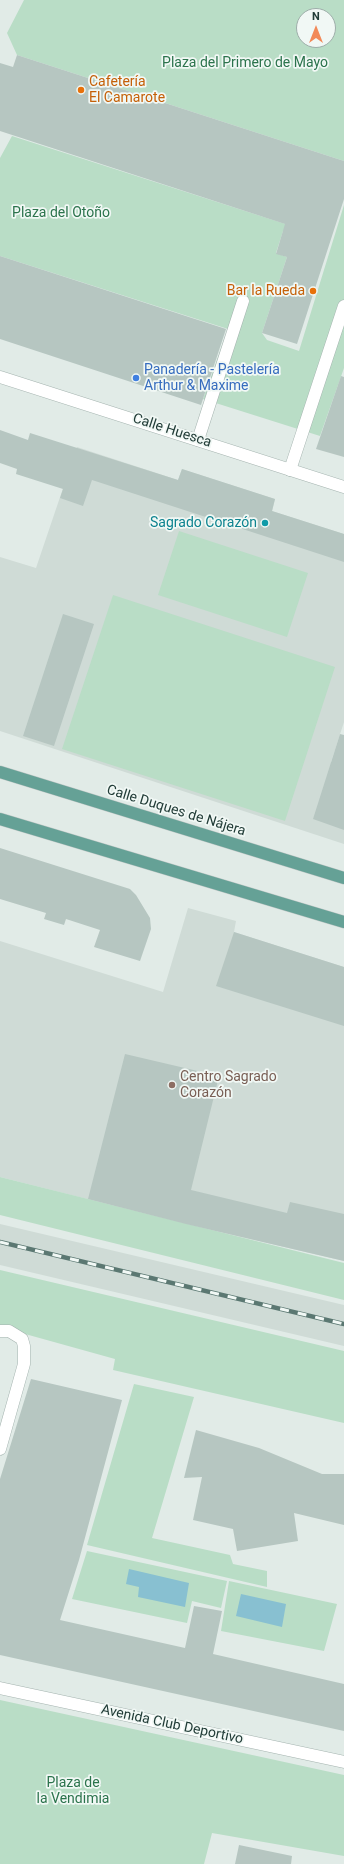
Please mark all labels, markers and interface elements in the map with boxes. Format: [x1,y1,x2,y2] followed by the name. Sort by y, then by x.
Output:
[296,8,336,48] north arrow
[312,10,320,23] text: N
[162,55,328,71] park label: Plaza del Primero de Mayo
[89,74,165,106] place label: Cafetería El Camarote
[76,85,86,95] marker: Cafetería El Camarote
[12,205,110,221] park label: Plaza del Otoño
[227,283,305,299] place label: Bar la Rueda
[308,286,318,296] marker: Bar la Rueda
[144,362,280,394] place label: Panadería - Pastelería Arthur & Maxime
[131,373,141,383] marker: Panadería - Pastelería Arthur & Maxime
[131,410,213,452] street label: Calle Huesca
[150,515,257,531] place label: Sagrado Corazón
[260,518,270,528] marker: Sagrado Corazón
[105,782,247,840] street label: Calle Duques de Nájera
[180,1069,277,1102] place label: Centro Sagrado Corazón
[167,1080,177,1090] marker: Centro Sagrado Corazón
[99,1702,245,1748] street label: Avenida Club Deportivo
[37,1775,109,1808] park label: Plaza de la Vendimia

